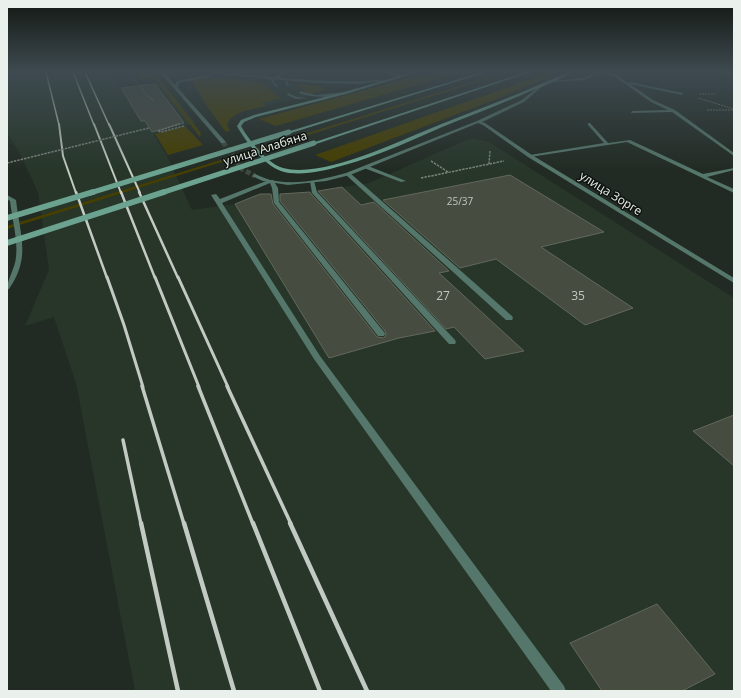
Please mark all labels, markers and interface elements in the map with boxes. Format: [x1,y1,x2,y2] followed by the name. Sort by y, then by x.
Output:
[221,126,309,170] street label: улица Алабяна
[576,167,646,219] street label: улица Зорге
[447,194,474,208] house number: 25/37
[436,287,450,304] house number: 27
[571,287,585,304] house number: 35

